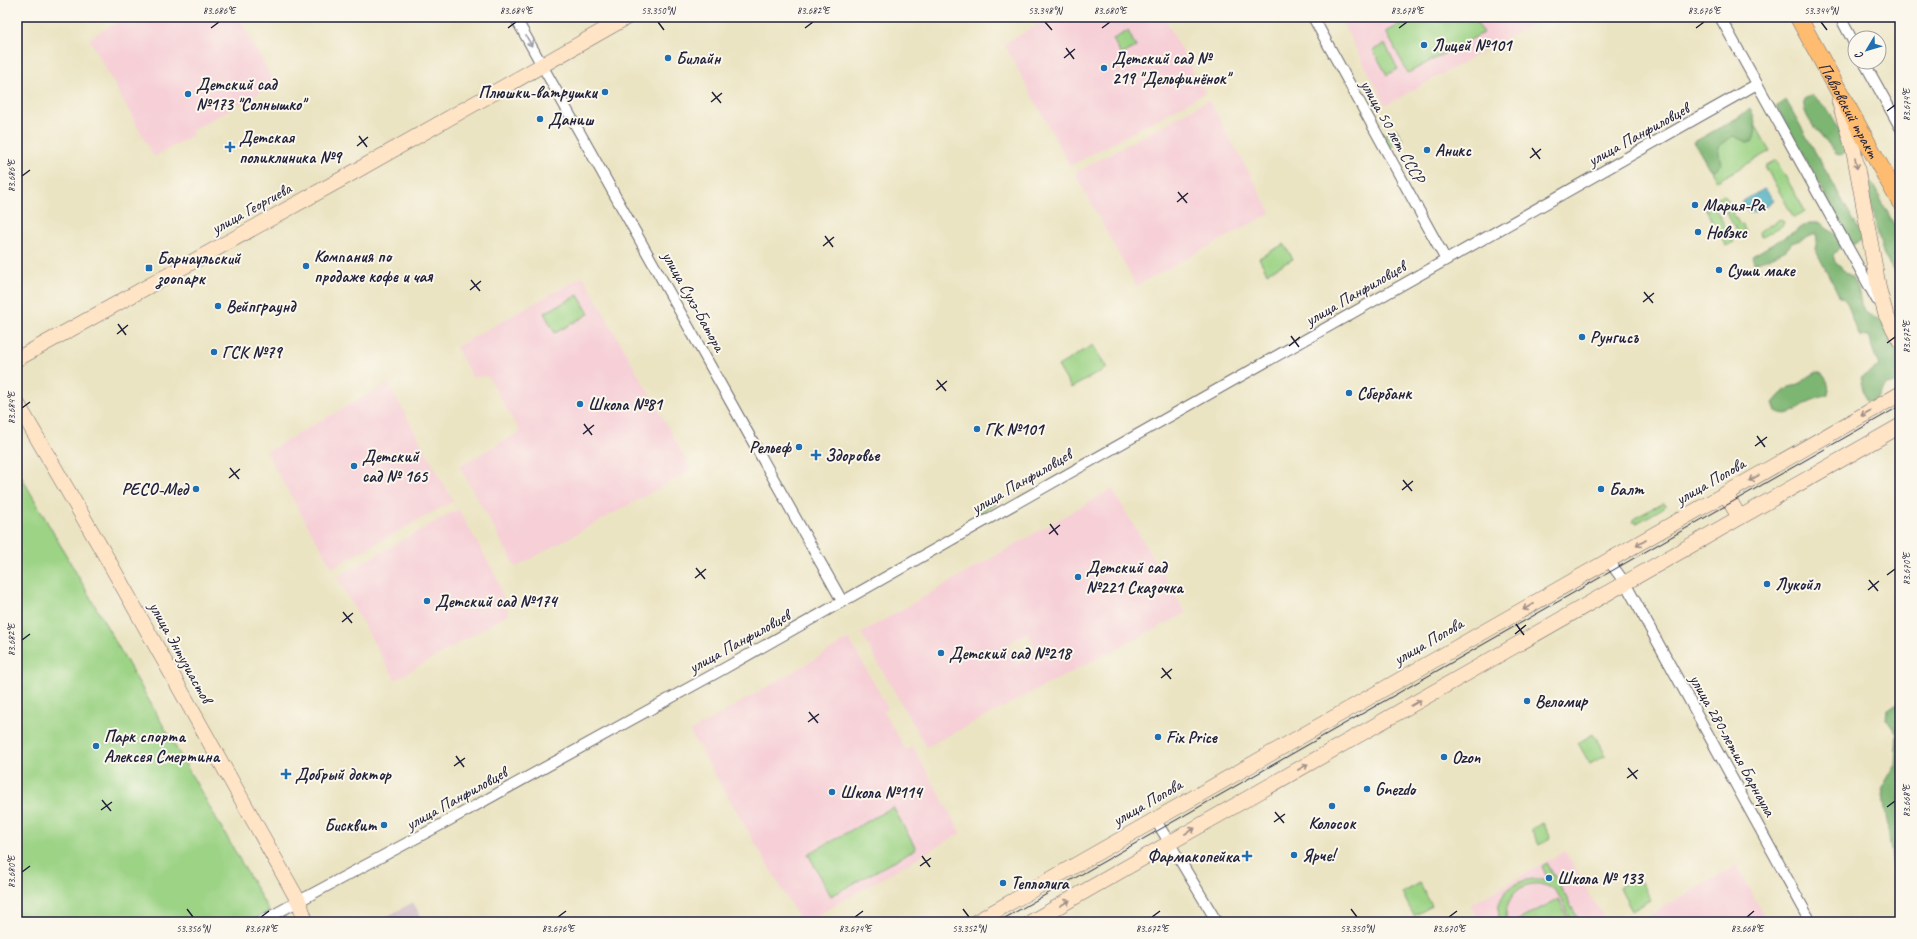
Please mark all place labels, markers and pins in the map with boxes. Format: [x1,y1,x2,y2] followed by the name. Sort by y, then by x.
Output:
[1432,35,1514,56] place label: Лицей №101
[1419,40,1429,50] marker: Лицей №101
[676,48,722,69] place label: Билайн
[1112,48,1234,89] place label: Детский сад № 219 "Дельфинёнок"
[663,53,673,63] marker: Билайн
[1099,63,1109,73] marker: Детский сад № 219 "Дельфинёнок"
[196,74,309,115] place label: Детский сад №173 "Солнышко"
[478,82,598,103] place label: Плюшки-ватрушки
[600,87,610,97] marker: Плюшки-ватрушки
[183,89,193,99] marker: Детский сад №173 "Солнышко"
[548,109,595,130] place label: Даниш
[535,114,545,124] marker: Даниш
[239,127,344,168] place label: Детская поликлиника №9
[1435,140,1472,161] place label: Аникс
[224,141,236,153] marker: Детская поликлиника №9
[1422,145,1432,155] marker: Аникс
[1703,195,1766,216] place label: Мария-Ра
[1690,200,1700,210] marker: Мария-Ра
[1706,222,1748,243] place label: Новэкс
[1693,227,1703,237] marker: Новэкс
[314,246,433,287] place label: Компания по продаже кофе и чая
[155,248,242,290] place label: Барнаульский зоопарк
[1727,260,1797,281] place label: Суши маке
[301,261,311,271] marker: Компания по продаже кофе и чая
[144,263,154,273] marker: Барнаульский зоопарк
[1714,265,1724,275] marker: Суши маке
[226,296,297,317] place label: Вейпграунд
[213,301,223,311] marker: Вейпграунд
[1590,327,1639,348] place label: Рунгисъ
[1577,332,1587,342] marker: Рунгисъ
[222,342,284,363] place label: ГСК №79
[209,347,219,357] marker: ГСК №79
[1357,383,1412,404] place label: Сбербанк
[1344,388,1354,398] marker: Сбербанк
[588,394,664,415] place label: Школа №81
[575,399,585,409] marker: Школа №81
[985,419,1046,440] place label: ГК №101
[972,424,982,434] marker: ГК №101
[749,437,792,458] place label: Рельеф
[794,442,804,452] marker: Рельеф
[825,445,881,466] place label: Здоровье
[362,446,429,487] place label: Детский сад № 165
[810,449,822,461] marker: Здоровье
[349,461,359,471] marker: Детский сад № 165
[122,479,190,500] place label: РЕСО-Мед
[1609,479,1645,500] place label: Балт
[191,484,201,494] marker: РЕСО-Мед
[1596,484,1606,494] marker: Балт
[1086,557,1184,599] place label: Детский сад №221 Сказочка
[1073,572,1083,582] marker: Детский сад №221 Сказочка
[1775,574,1821,595] place label: Лукойл
[1762,579,1772,589] marker: Лукойл
[435,591,559,612] place label: Детский сад №174
[422,596,432,606] marker: Детский сад №174
[949,643,1073,664] place label: Детский сад №218
[936,648,946,658] marker: Детский сад №218
[1535,691,1589,712] place label: Веломир
[1522,696,1532,706] marker: Веломир
[104,726,221,767] place label: Парк спорта Алексея Смертина
[1166,727,1218,748] place label: Fix Price
[1153,732,1163,742] marker: Fix Price
[91,741,101,751] marker: Парк спорта Алексея Смертина
[1452,747,1482,768] place label: Ozon
[1439,752,1449,762] marker: Ozon
[295,764,392,785] place label: Добрый доктор
[280,768,292,780] marker: Добрый доктор
[1375,779,1417,800] place label: Gnezdo
[840,782,924,803] place label: Школа №114
[1362,784,1372,794] marker: Gnezdo
[827,787,837,797] marker: Школа №114
[1327,801,1337,811] marker: Колосок
[1308,813,1356,834] place label: Колосок
[324,815,378,836] place label: Бисквит
[379,820,389,830] marker: Бисквит
[1302,845,1338,866] place label: Ярче!
[1148,846,1240,867] place label: Фармакопейка
[1289,850,1299,860] marker: Ярче!
[1242,851,1252,861] marker: Фармакопейка
[1557,868,1644,889] place label: Школа № 133
[1011,873,1070,894] place label: Теплолига
[1544,873,1554,883] marker: Школа № 133
[998,878,1008,888] marker: Теплолига

